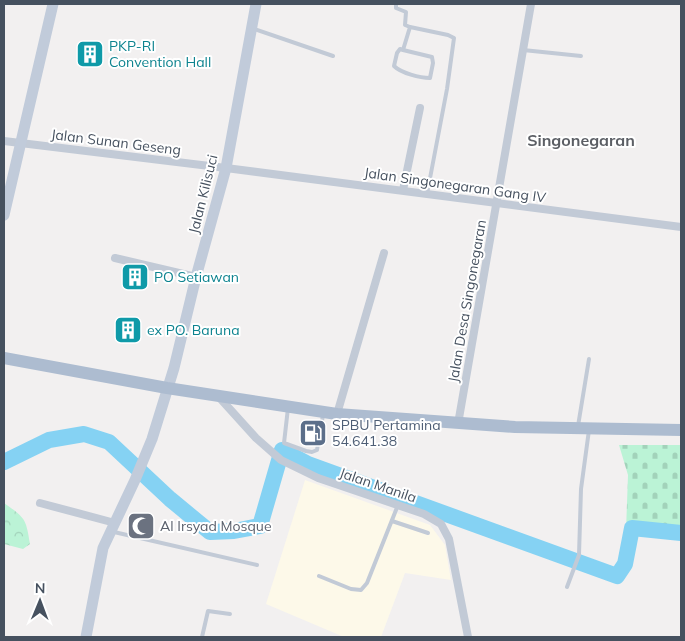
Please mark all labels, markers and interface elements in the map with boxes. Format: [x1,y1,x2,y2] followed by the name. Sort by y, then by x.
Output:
[109,37,211,71] place label: PKP-RI Convention Hall
[75,39,105,69] building icon: PKP-RI Convention Hall
[50,125,182,159] street label: Jalan Sunan Geseng
[527,130,635,150] district label: Singonegaran
[184,153,222,235] street label: Jalan Kilisuci
[363,163,547,207] street label: Jalan Singonegaran Gang IV
[444,218,490,384] street label: Jalan Desa Singonegaran
[120,262,150,292] building icon: PO Setiawan
[154,268,239,286] place label: PO Setiawan
[113,315,143,345] building icon: ex PO. Baruna
[147,321,240,339] place label: ex PO. Baruna
[332,416,441,450] place label: SPBU Pertamina 54.641.38
[298,418,328,448] fuel station icon: SPBU Pertamina 54.641.38
[337,463,419,507] street label: Jalan Manila
[126,511,156,541] mosque icon: Al Irsyad Mosque
[160,517,272,535] place label: Al Irsyad Mosque
[15,576,65,626] north arrow
[35,579,46,597] text: N

